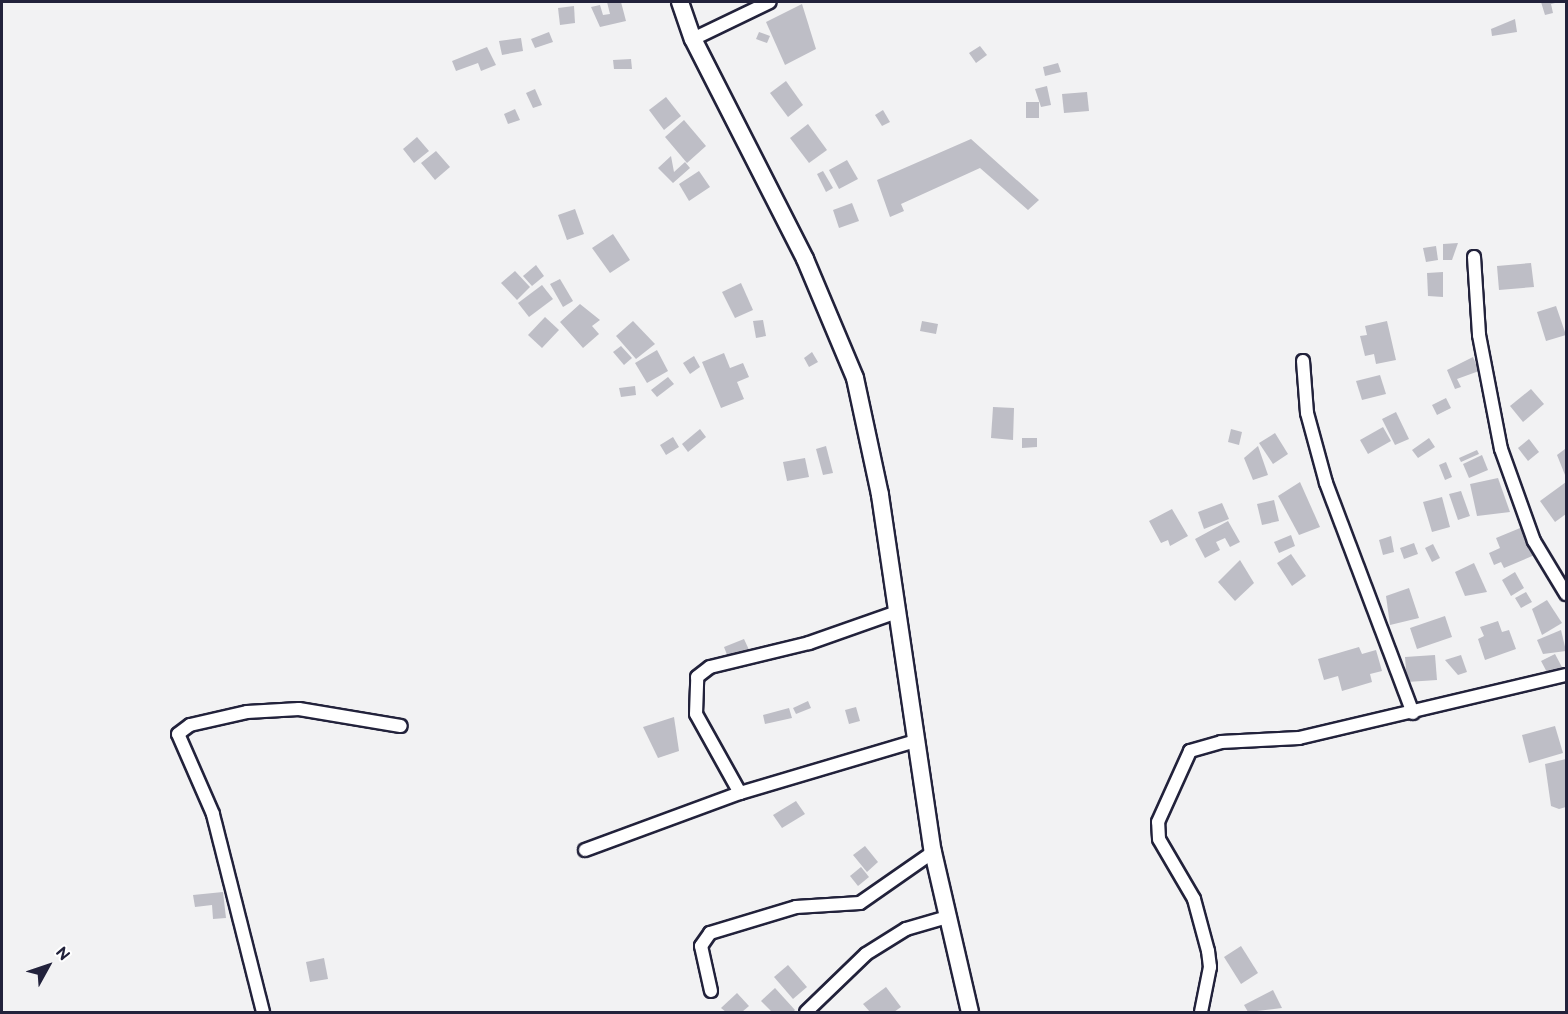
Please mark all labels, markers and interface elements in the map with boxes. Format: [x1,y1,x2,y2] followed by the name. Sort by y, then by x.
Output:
[18,936,78,996] north arrow
[51,943,73,965] text: N

